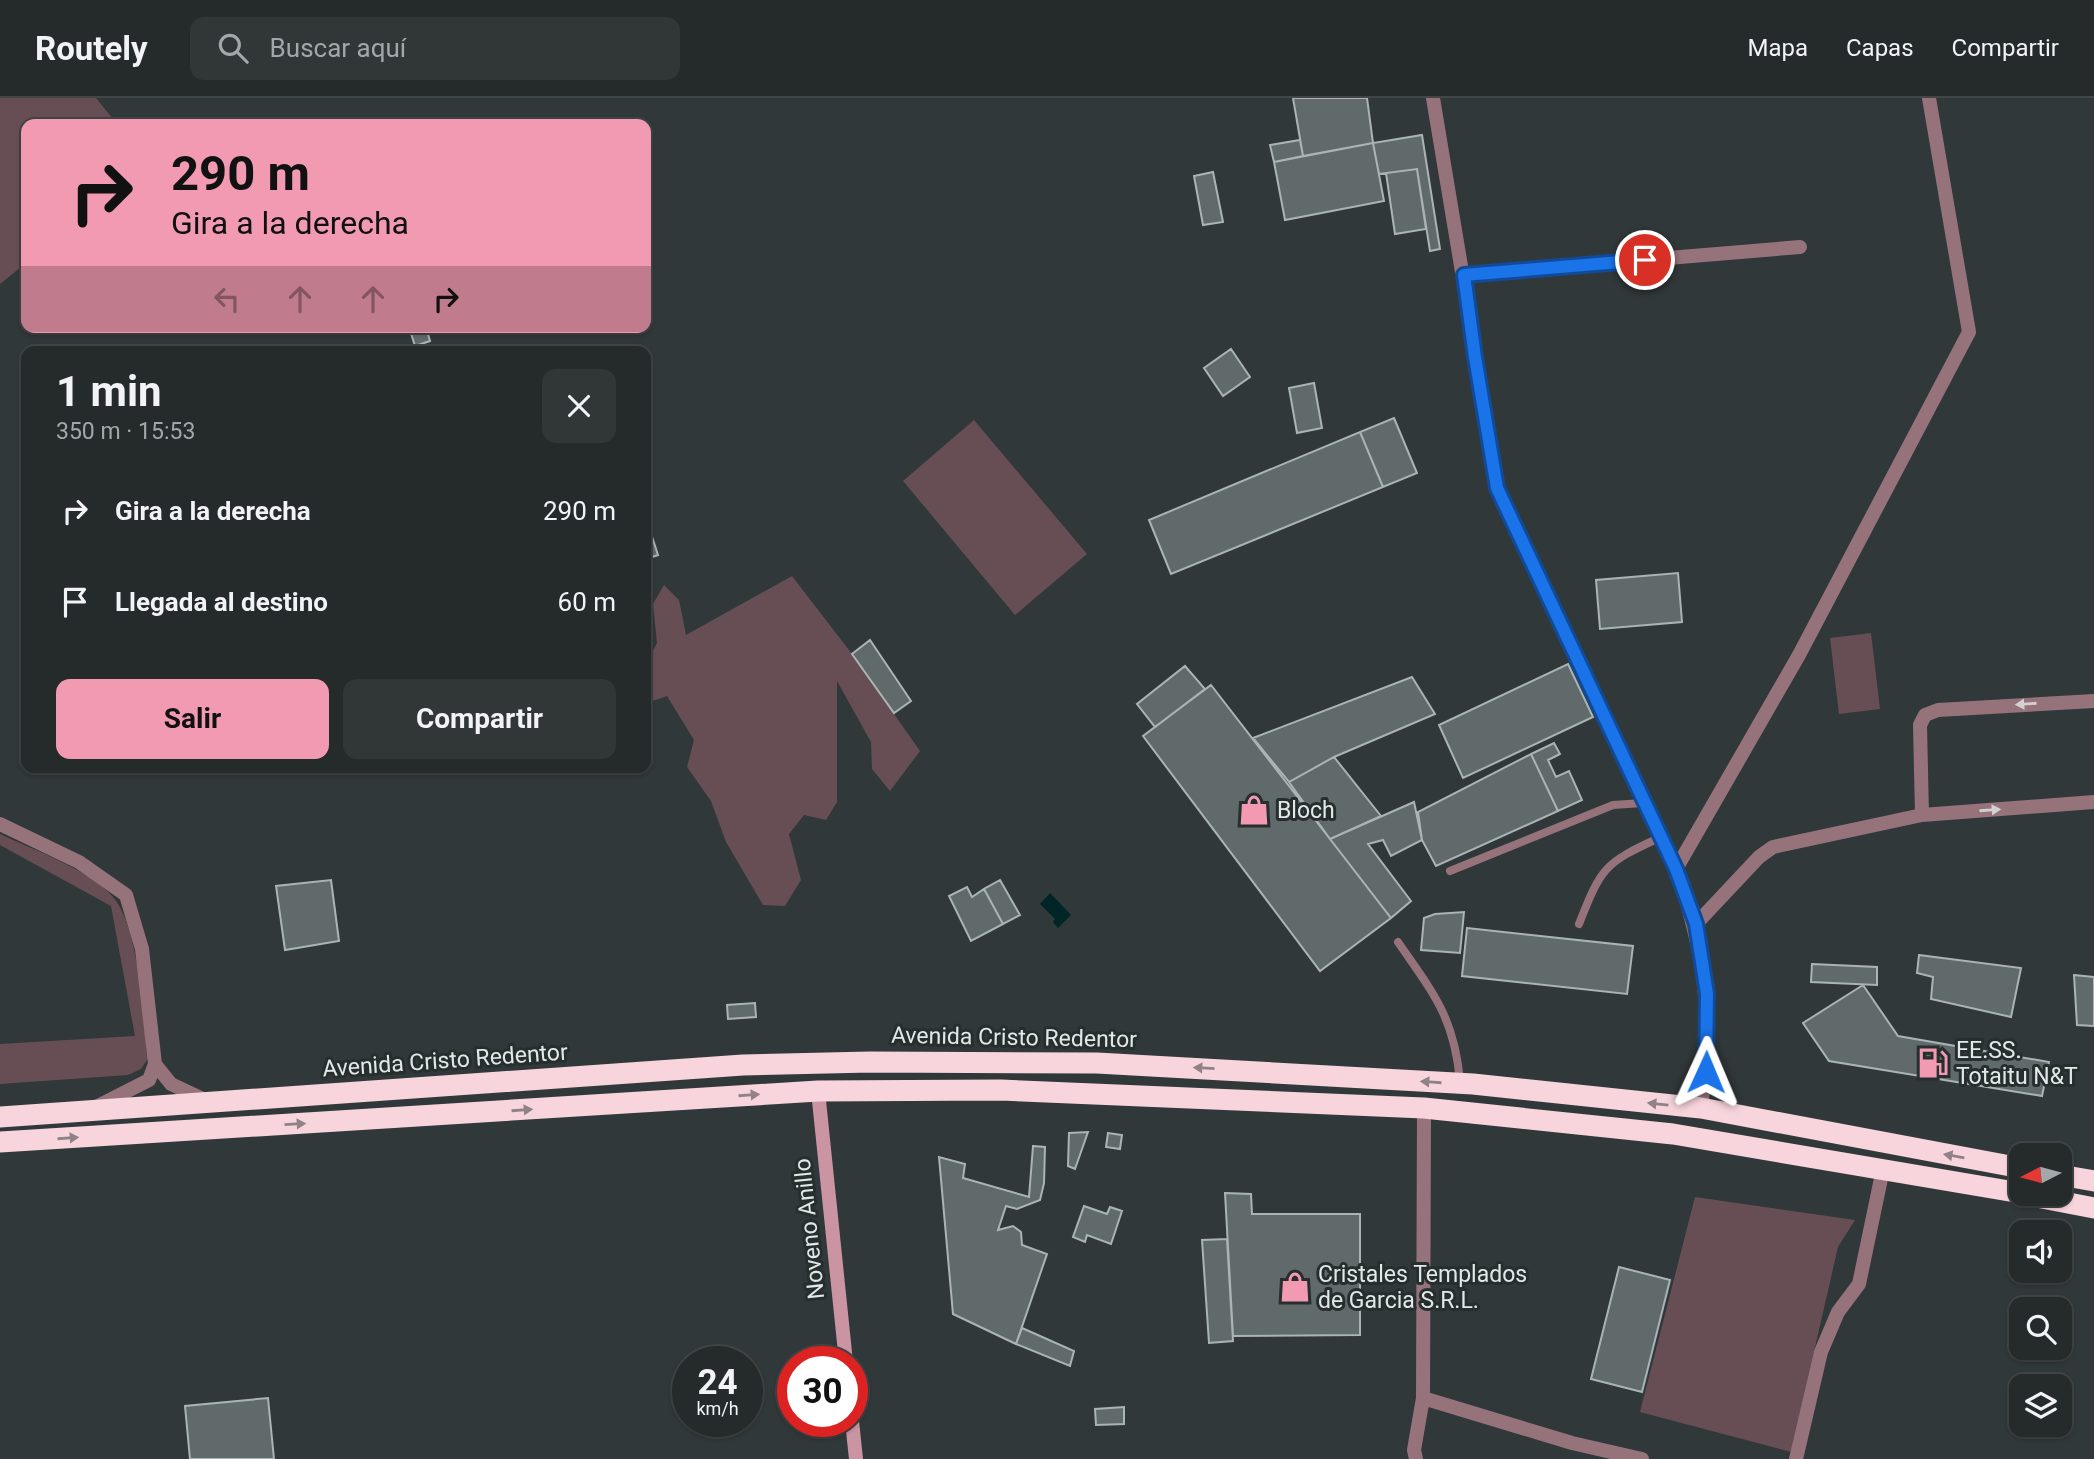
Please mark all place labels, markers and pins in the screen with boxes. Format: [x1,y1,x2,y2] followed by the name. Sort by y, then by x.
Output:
[1615,230,1675,290] pin
[1237,793,1271,827] shop icon: Bloch
[1277,797,1335,824] place label: Bloch
[1956,1037,2078,1090] place label: EE.SS. Totaitu N&T
[1916,1046,1950,1080] fuel station icon: EE.SS. Totaitu N&T
[1318,1261,1527,1314] place label: Cristales Templados de Garcia S.R.L.
[1278,1270,1312,1304] shop icon: Cristales Templados de Garcia S.R.L.

